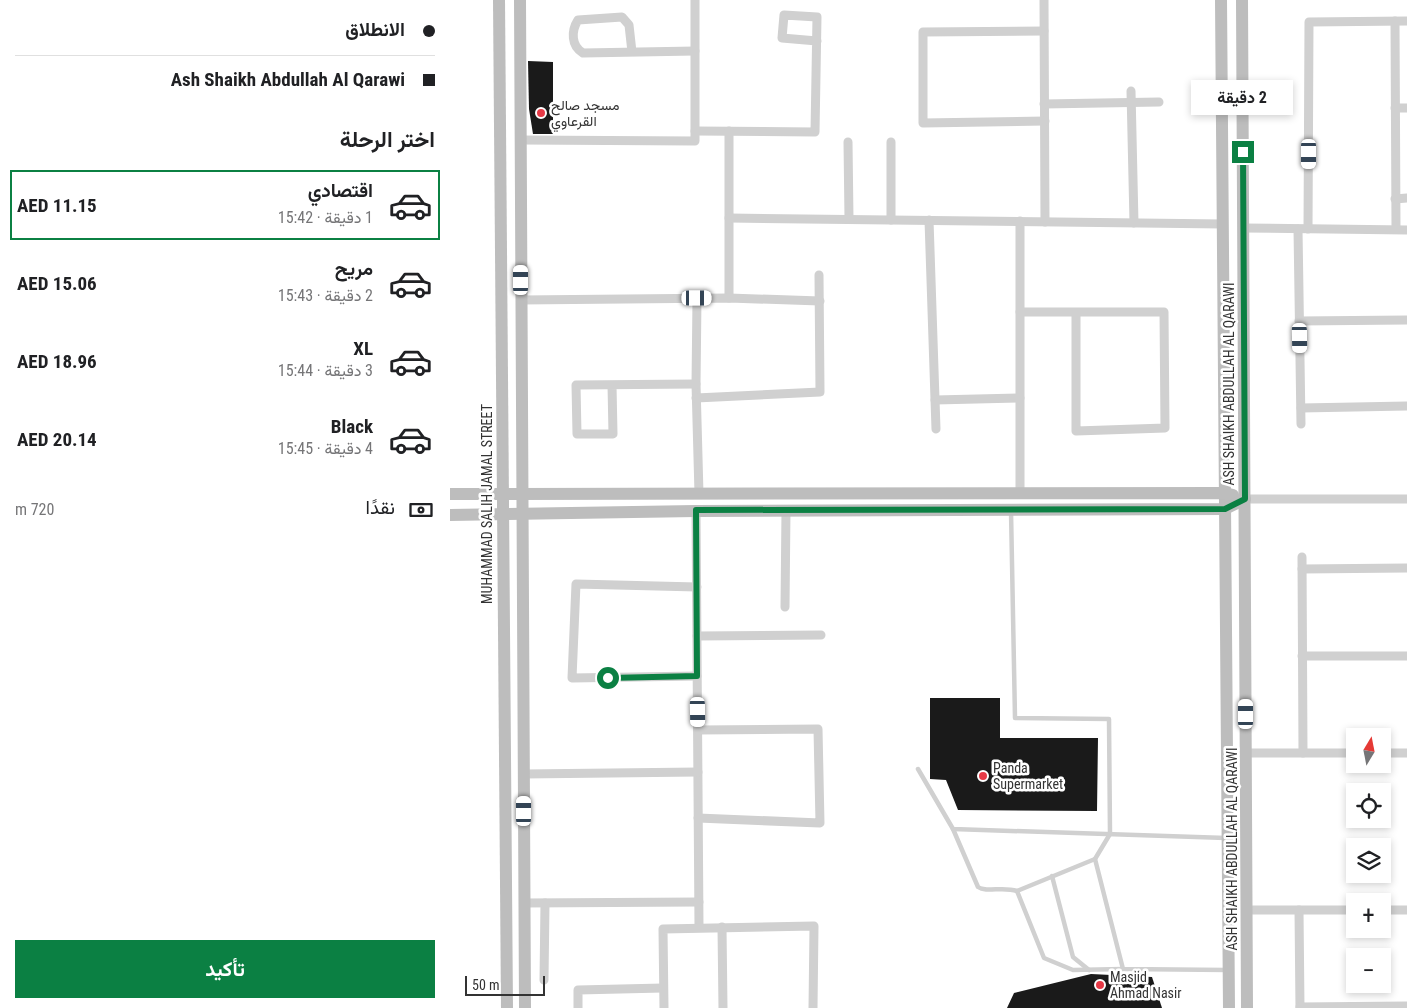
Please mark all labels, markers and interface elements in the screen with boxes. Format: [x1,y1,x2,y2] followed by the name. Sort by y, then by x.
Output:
[345,18,405,41] text: الانطلاق
[171,68,405,91] text: Ash Shaikh Abdullah Al Qarawi
[1192,80,1294,114] callout: 2 دقيقة
[1217,88,1267,107] text: 2 دقيقة
[551,97,620,133] place label: مسجد صالح القرعاوي
[535,107,547,119] marker: مسجد صالح القرعاوي
[340,127,435,152] text: اختر الرحلة
[1301,139,1316,169] car
[1232,141,1254,163] route end
[308,179,373,202] text: اقتصادي
[388,183,433,228] icon: car
[17,194,97,217] text: AED 11.15
[278,208,373,227] text: 1 دقيقة · 15:42
[335,257,373,280] text: مريح
[388,261,433,306] icon: car
[513,265,528,295] car
[17,272,97,295] text: AED 15.06
[1221,282,1237,486] street label: ASH SHAIKH ABDULLAH AL QARAWI
[278,286,373,305] text: 2 دقيقة · 15:43
[682,291,712,306] car
[1292,323,1307,353] car
[353,337,373,360] text: XL
[388,339,433,384] icon: car
[17,350,97,373] text: AED 18.96
[278,361,373,380] text: 3 دقيقة · 15:44
[479,404,495,604] street label: MUHAMMAD SALIH JAMAL STREET
[331,415,373,438] text: Black
[388,417,433,462] icon: car
[17,428,97,451] text: AED 20.14
[278,439,373,458] text: 4 دقيقة · 15:45
[366,496,395,519] text: نقدًا
[407,496,435,524] icon: cash
[15,500,54,519] text: 720 m
[597,667,619,689] route start
[690,697,705,727] car
[1238,699,1253,729] car
[1346,728,1391,772] north arrow
[1346,728,1391,993] map controls
[1224,747,1240,951] street label: ASH SHAIKH ABDULLAH AL QARAWI
[993,760,1063,792] place label: Panda Supermarket
[977,770,989,782] marker: Panda Supermarket
[1346,783,1391,828] button: locate
[516,796,531,826] car
[1346,838,1391,883] button: layers
[1346,893,1391,938] button: +
[15,940,435,998] button: تأكيد
[1346,948,1391,993] button: −
[1110,969,1181,1001] place label: Masjid Ahmad Nasir
[465,973,545,996] scale bar
[472,977,500,993] text: 50 m
[1094,979,1106,991] marker: Masjid Ahmad Nasir

